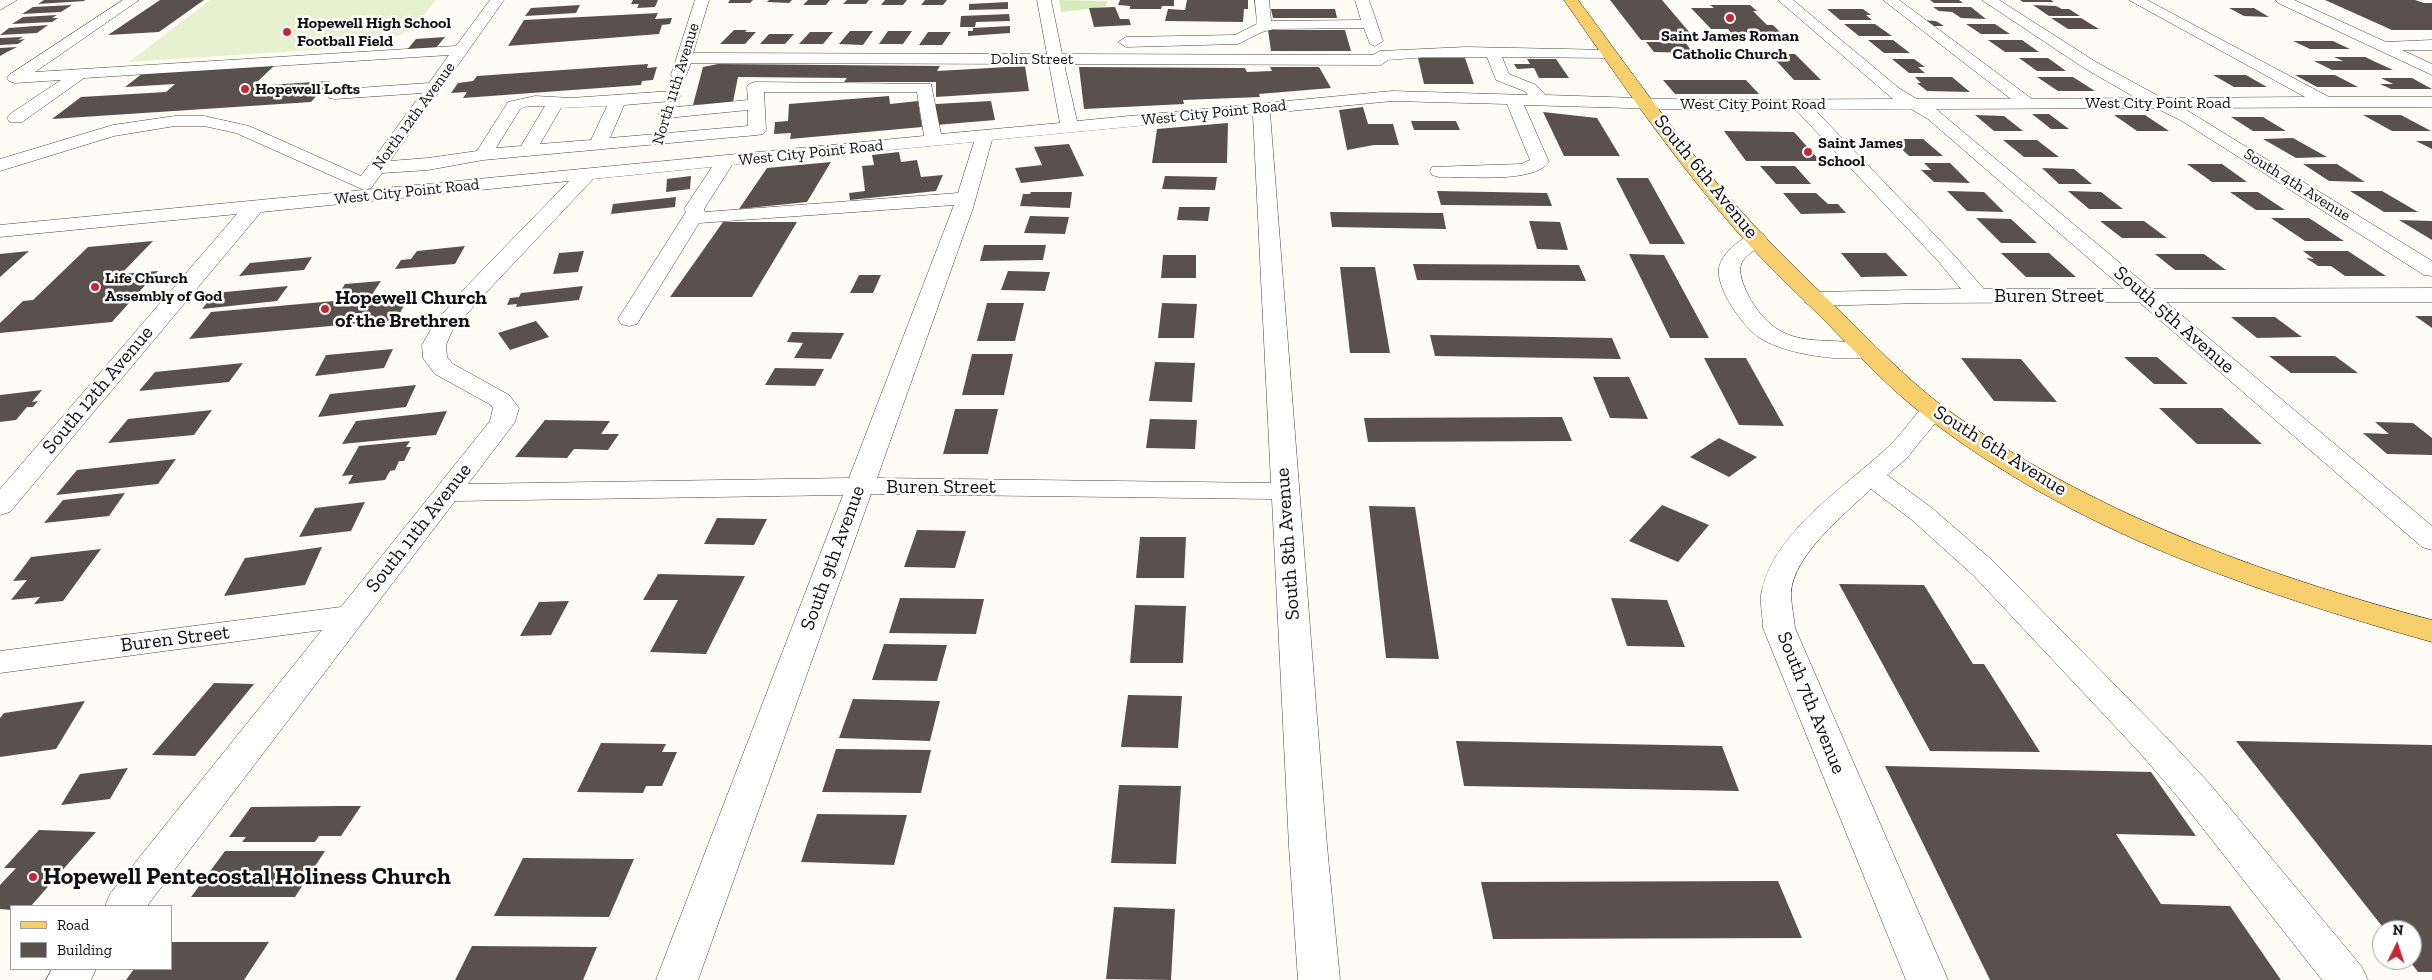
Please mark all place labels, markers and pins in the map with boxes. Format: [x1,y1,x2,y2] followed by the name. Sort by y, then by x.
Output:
[1724,12,1736,24] marker: Saint James Roman Catholic Church
[297,13,451,51] place label: Hopewell High School Football Field
[281,26,293,38] marker: Hopewell High School Football Field
[1661,26,1799,64] place label: Saint James Roman Catholic Church
[255,79,360,99] place label: Hopewell Lofts
[239,83,251,95] marker: Hopewell Lofts
[1818,133,1903,171] place label: Saint James School
[1802,146,1814,158] marker: Saint James School
[105,268,222,306] place label: Life Church Assembly of God
[89,281,101,293] marker: Life Church Assembly of God
[335,286,487,333] place label: Hopewell Church of the Brethren
[319,303,331,315] marker: Hopewell Church of the Brethren
[43,863,451,891] place label: Hopewell Pentecostal Holiness Church
[27,871,39,883] marker: Hopewell Pentecostal Holiness Church

